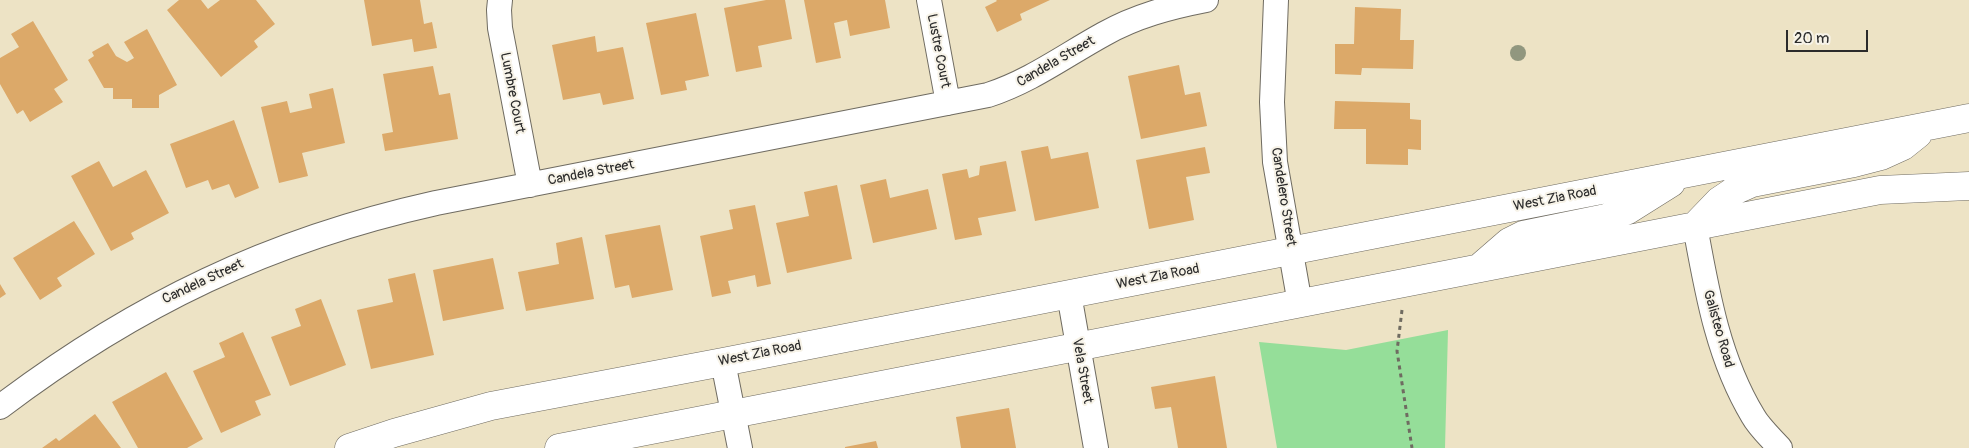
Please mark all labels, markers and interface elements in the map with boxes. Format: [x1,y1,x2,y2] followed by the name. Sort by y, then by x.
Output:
[923,12,953,90] street label: Lustre Court
[1789,20,1872,52] scale bar
[1794,29,1829,48] text: 20 m
[1014,33,1098,91] street label: Candela Street
[496,51,528,135] street label: Lumbre Court
[1267,146,1299,248] street label: Candelero Street
[546,156,636,190] street label: Candela Street
[1512,183,1598,215] street label: West Zia Road
[160,256,246,308] street label: Candela Street
[1115,261,1201,293] street label: West Zia Road
[1699,288,1737,370] street label: Galisteo Road
[1068,337,1096,405] street label: Vela Street
[717,338,803,370] street label: West Zia Road

